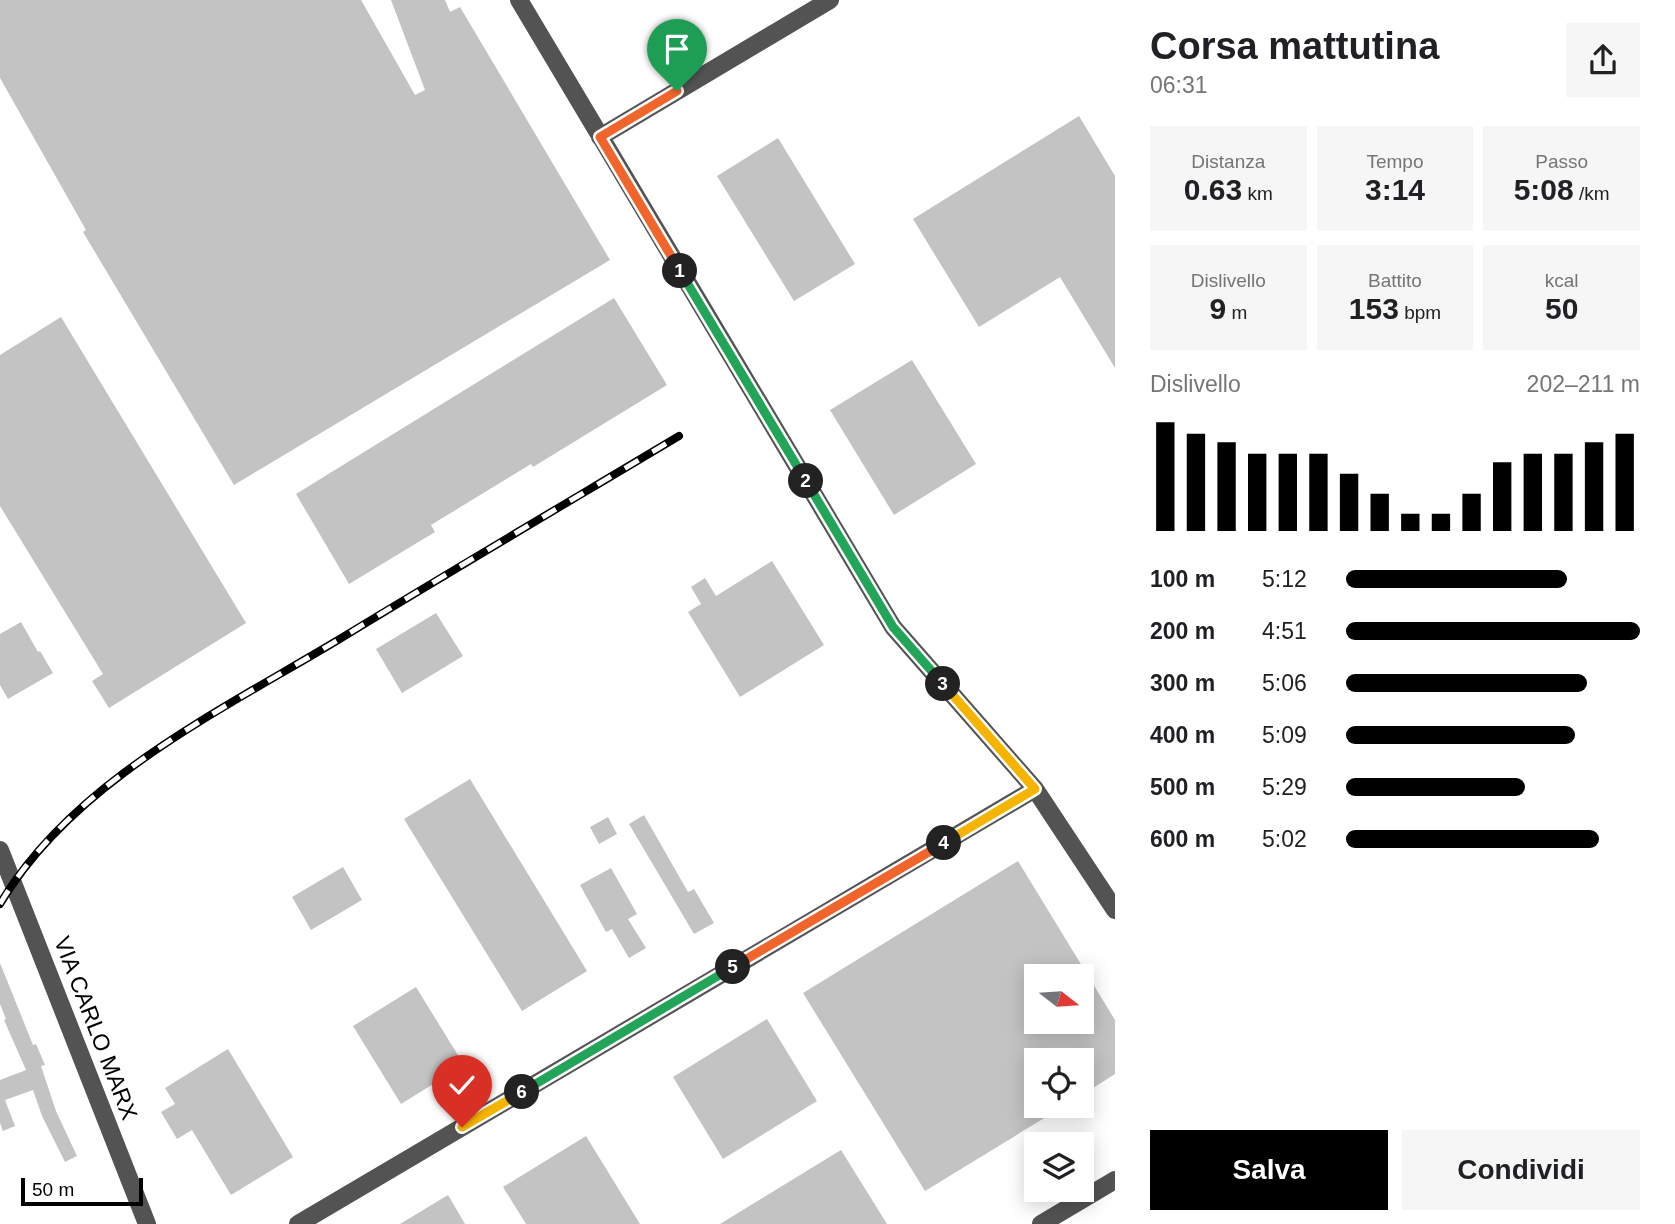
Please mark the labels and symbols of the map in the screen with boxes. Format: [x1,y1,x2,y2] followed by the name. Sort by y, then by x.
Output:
[647,19,707,91] pin
[662,254,698,288] pin: 1
[788,463,824,498] pin: 2
[926,666,960,702] pin: 3
[926,826,962,860] pin: 4
[49,933,143,1123] street label: VIA CARLO MARX
[716,950,750,984] pin: 5
[1024,964,1094,1034] north arrow
[432,1055,492,1127] pin
[504,1074,540,1110] pin: 6
[21,1175,144,1207] scale bar

